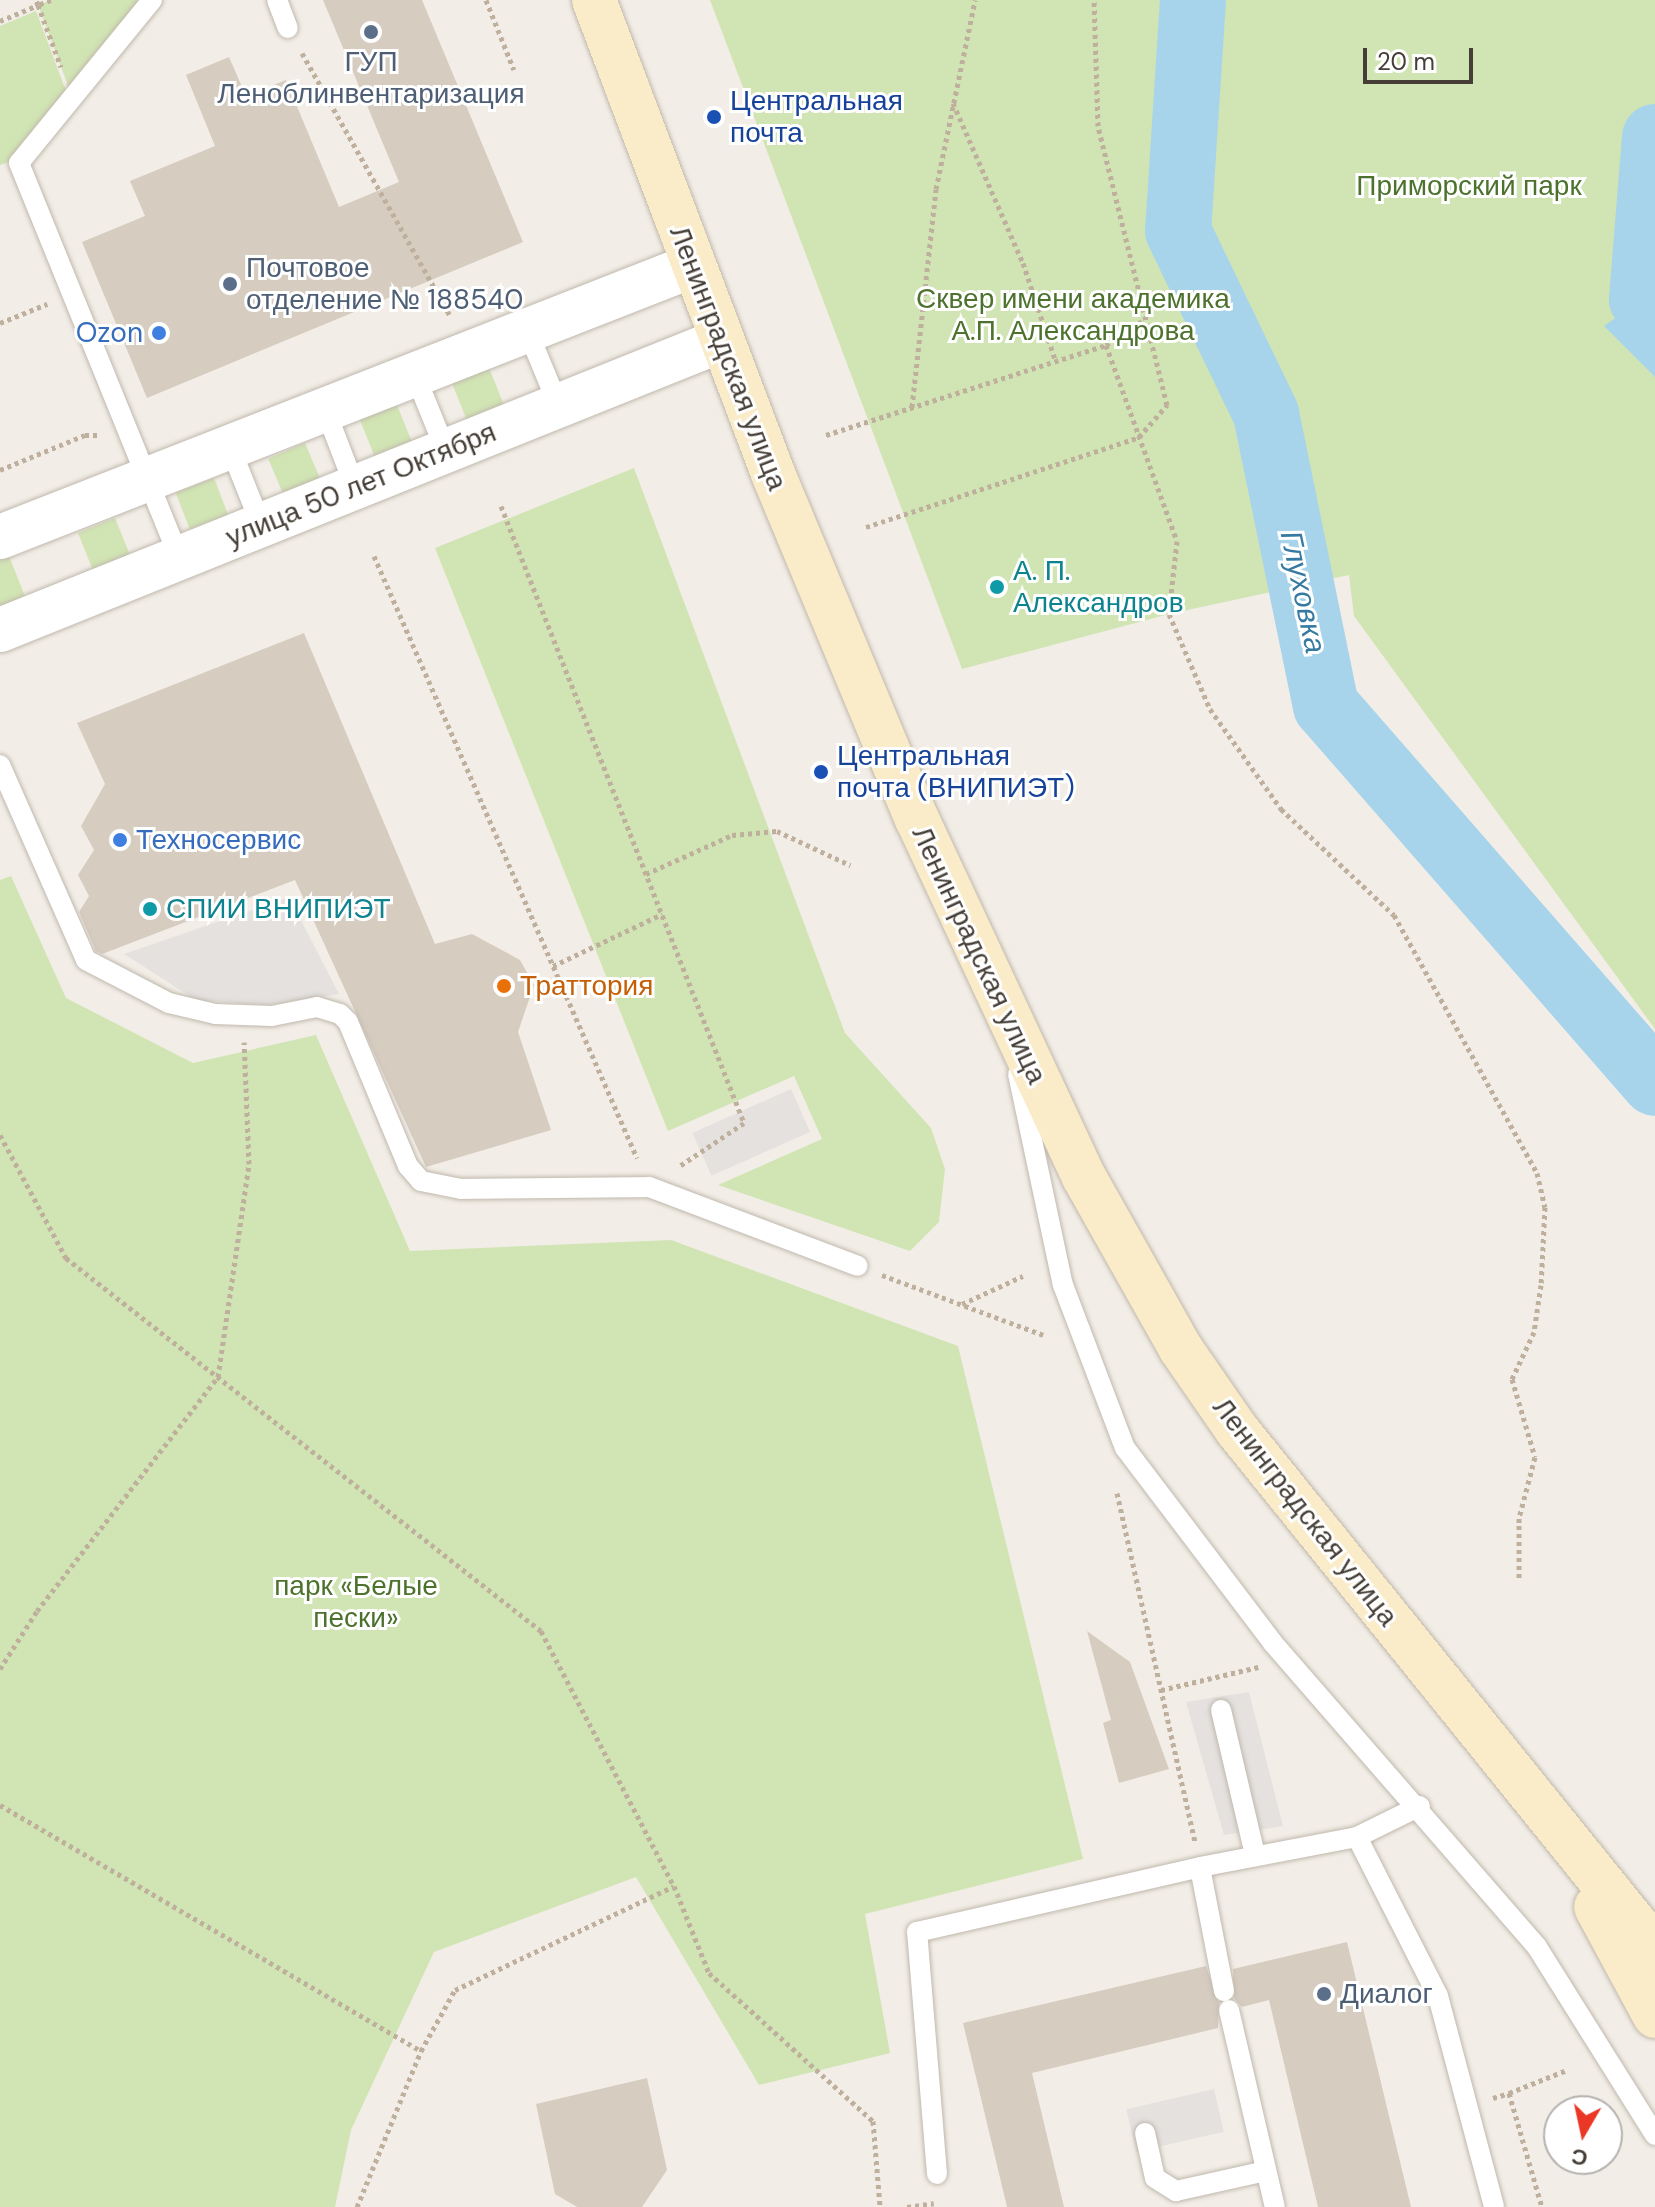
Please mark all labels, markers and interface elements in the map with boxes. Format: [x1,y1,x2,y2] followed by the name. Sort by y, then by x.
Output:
[362,23,380,41] marker: ГУП Леноблинвентаризация
[1367,32,1477,82] scale bar
[217,45,525,111] place label: ГУП Леноблинвентаризация
[1377,46,1435,77] text: 20 m
[730,84,903,150] place label: Центральная почта
[705,108,723,126] marker: Центральная почта
[1356,169,1582,203] park label: Приморский парк
[662,221,794,495] street label: Ленинградская улица
[246,251,523,317] place label: Почтовое отделение № 188540
[221,275,239,293] marker: Почтовое отделение № 188540
[916,282,1230,348] park label: Сквер имени академика А.П. Александрова
[76,316,143,350] place label: Ozon
[150,324,168,342] marker: Ozon
[221,415,501,555] street label: улица 50 лет Октября
[1272,527,1334,657] water label: Глуховка
[1013,554,1184,620] place label: А. П. Александров
[988,578,1006,596] marker: А. П. Александров
[837,739,1075,805] place label: Центральная почта (ВНИПИЭТ)
[812,763,830,781] marker: Центральная почта (ВНИПИЭТ)
[905,821,1053,1089] street label: Ленинградская улица
[136,823,301,857] place label: Техносервис
[111,831,129,849] marker: Техносервис
[166,892,391,926] place label: СПИИ ВНИПИЭТ
[141,900,159,918] marker: СПИИ ВНИПИЭТ
[520,969,653,1003] place label: Траттория
[495,977,513,995] marker: Траттория
[1205,1391,1405,1633] street label: Ленинградская улица
[274,1569,438,1635] park label: парк «Белые пески»
[1340,1977,1433,2011] place label: Диалог
[1315,1985,1333,2003] marker: Диалог
[1543,2095,1623,2175] north arrow
[1569,2142,1590,2173] text: С

